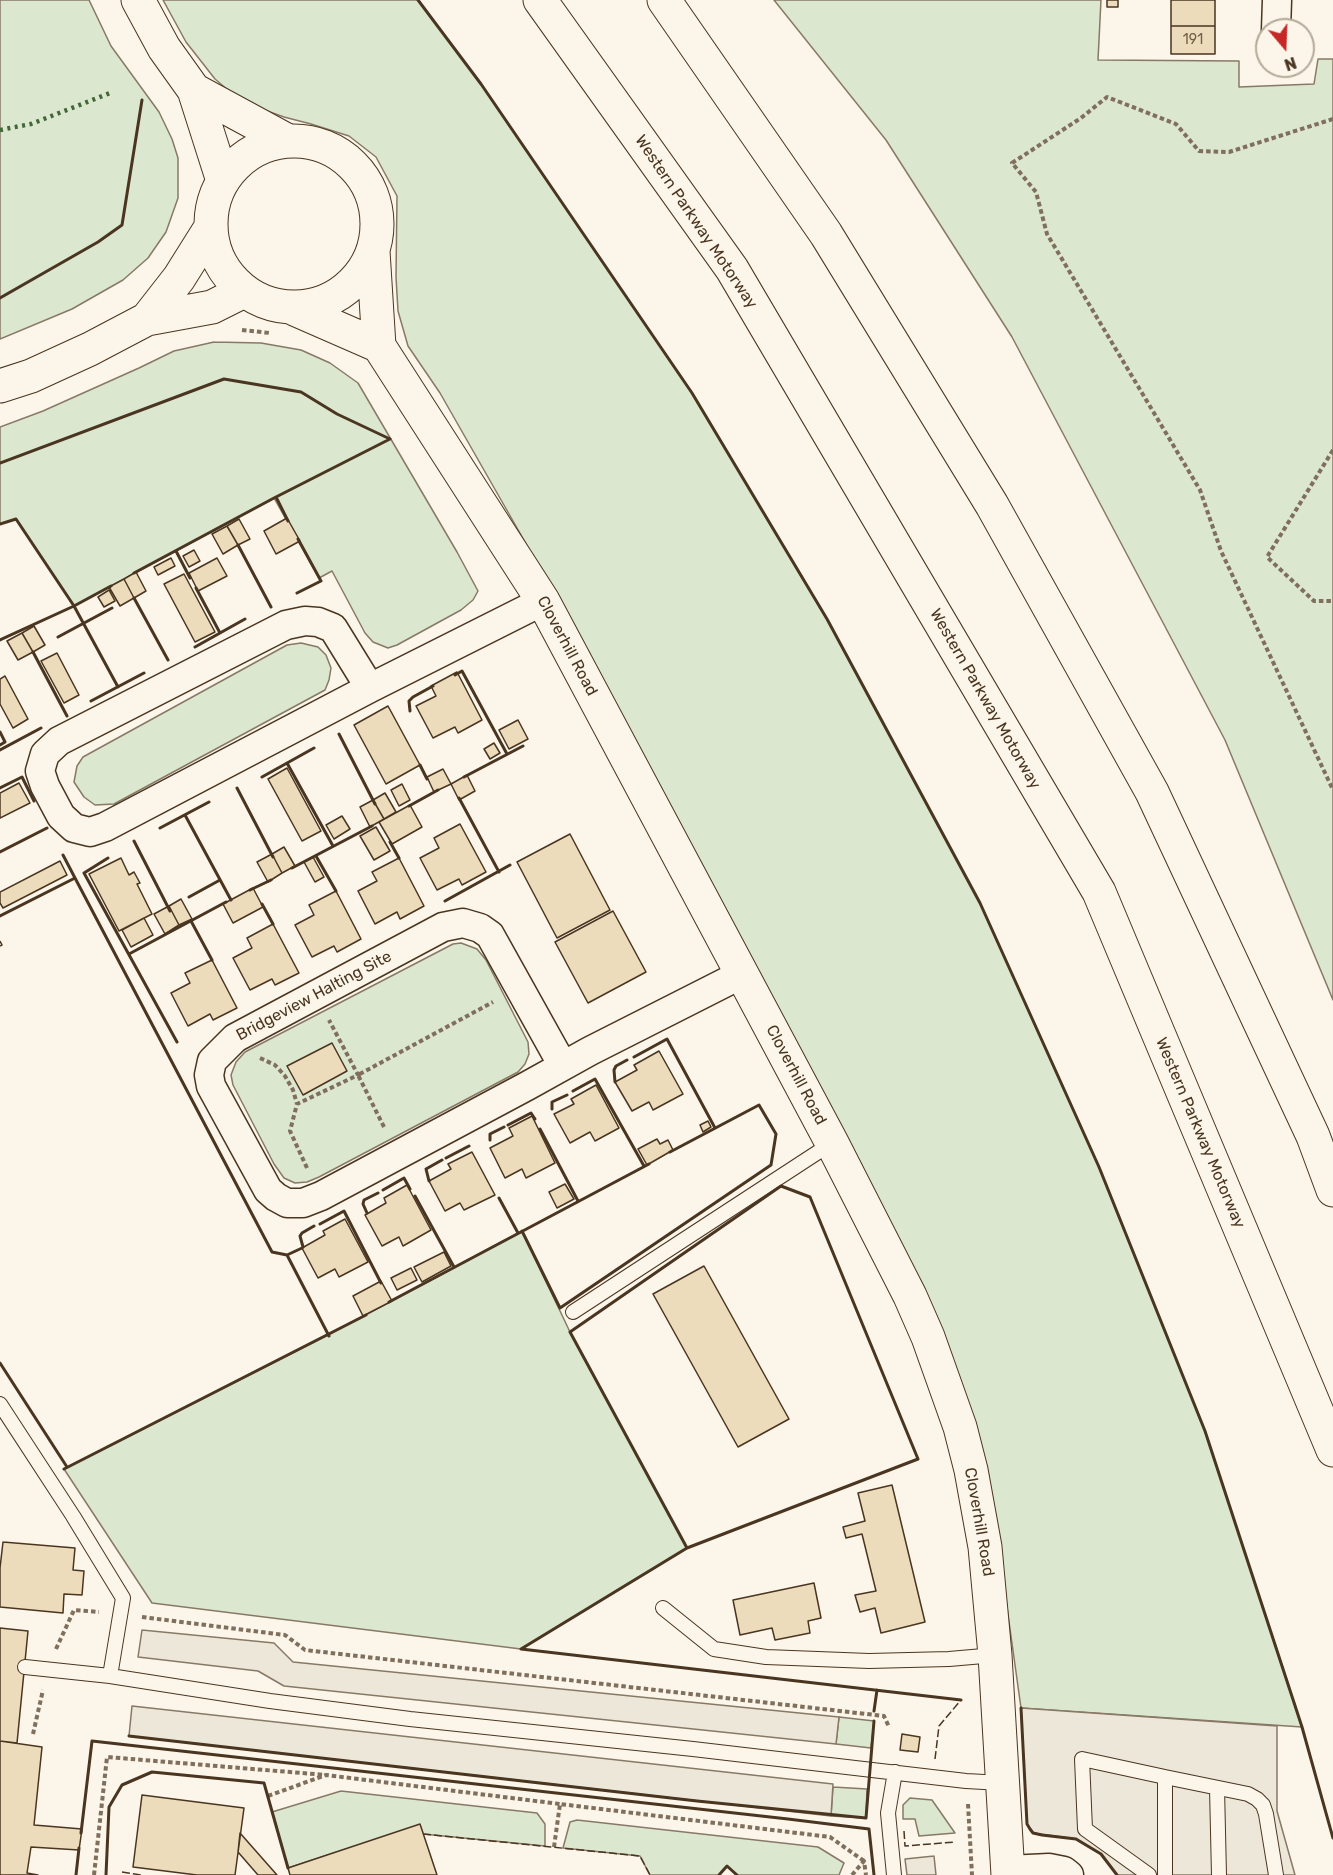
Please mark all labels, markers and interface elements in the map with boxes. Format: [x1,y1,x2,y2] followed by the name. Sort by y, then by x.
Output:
[1255,18,1315,78] north arrow
[1183,32,1203,48] house number: 191
[1282,53,1299,74] text: N
[631,132,761,312] street label: Western Parkway Motorway
[533,593,601,699] street label: Cloverhill Road
[925,605,1045,793] street label: Western Parkway Motorway
[233,947,395,1045] street label: Bridgeview Halting Site
[762,1022,830,1128] street label: Cloverhill Road
[1151,1035,1249,1231] street label: Western Parkway Motorway
[960,1466,998,1578] street label: Cloverhill Road

